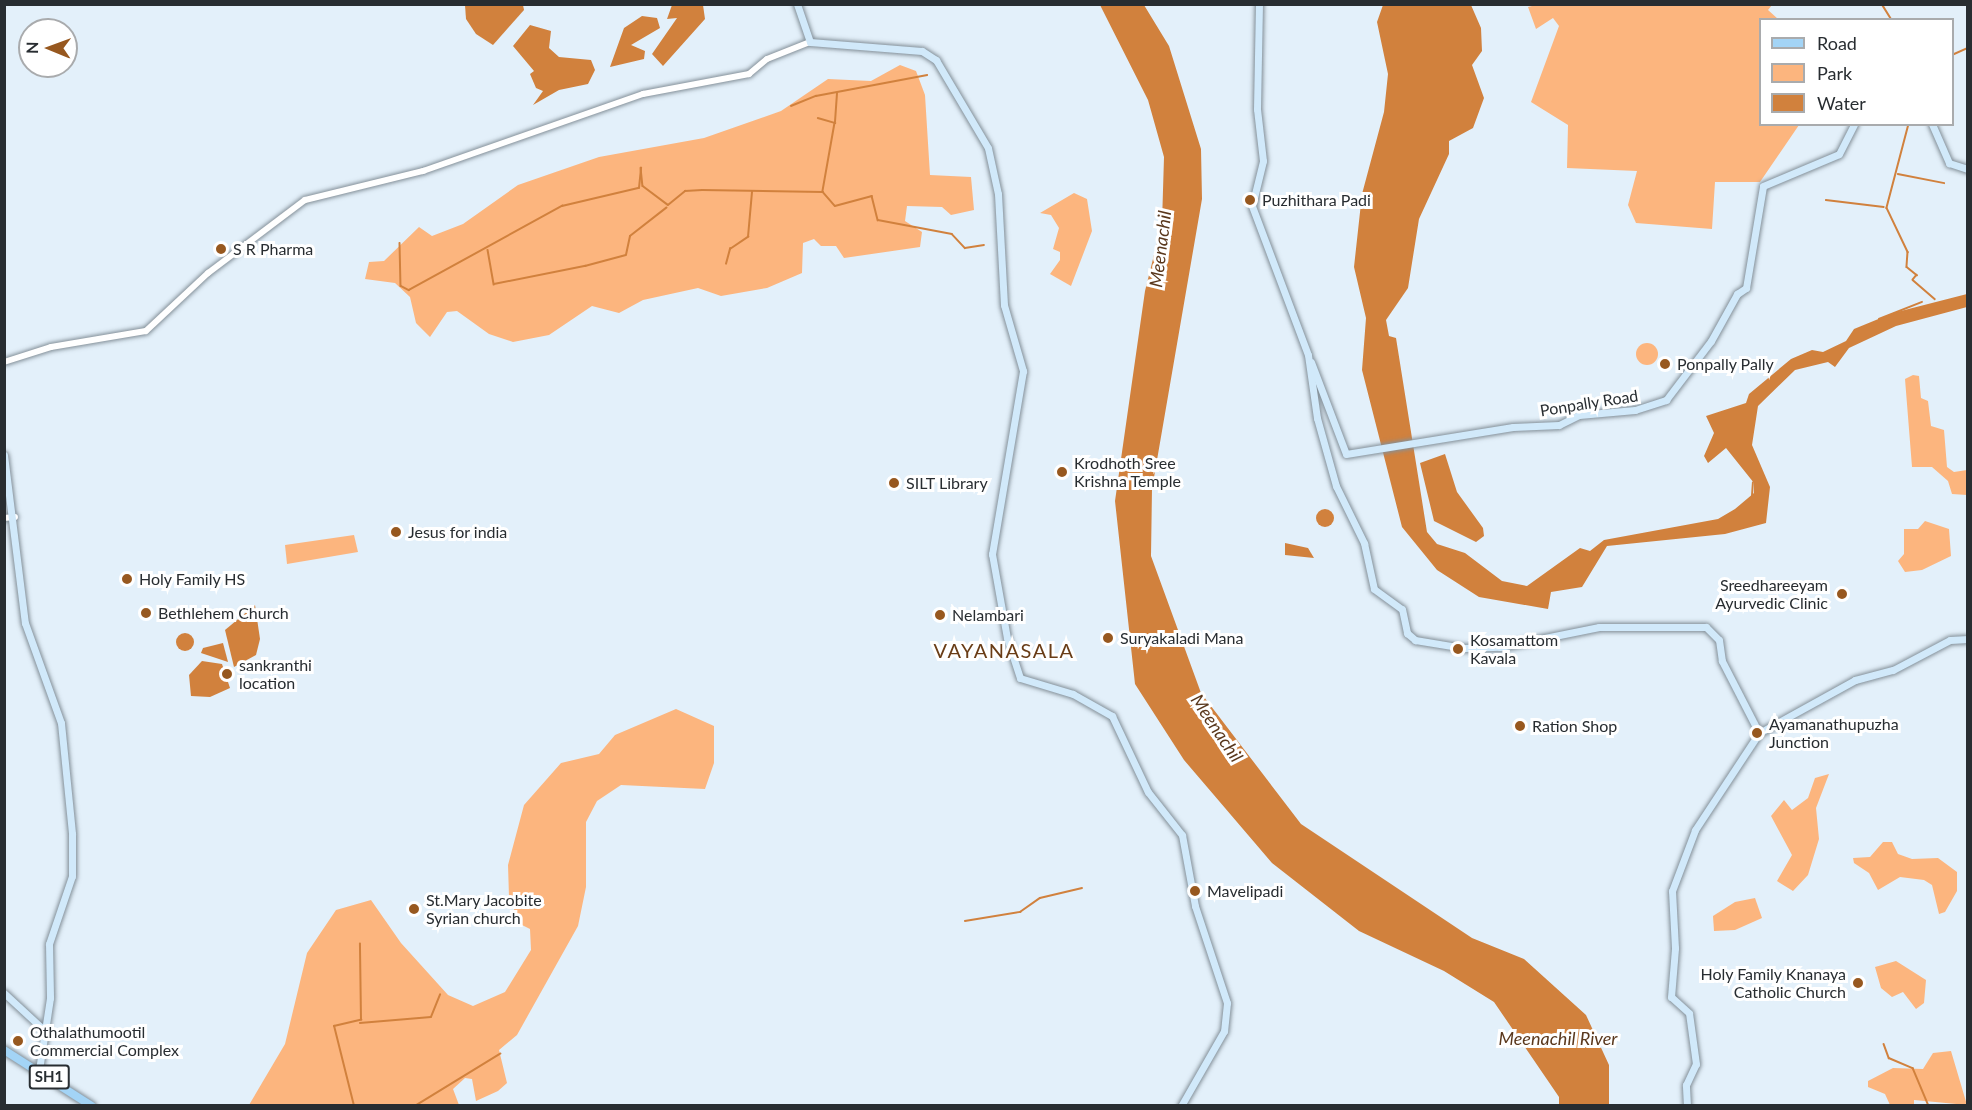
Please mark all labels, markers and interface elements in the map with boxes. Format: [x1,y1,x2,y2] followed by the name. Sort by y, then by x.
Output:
[18,18,78,78] north arrow
[1759,18,1954,126] legend
[1817,32,1857,54] text: Road
[22,41,41,54] text: N
[1817,62,1852,84] text: Park
[1817,92,1866,114] text: Water
[1262,190,1371,210] place label: Puzhithara Padi
[1243,193,1257,207] marker: Puzhithara Padi
[1145,209,1175,289] water label: Meenachil
[233,239,313,259] place label: S R Pharma
[214,242,228,256] marker: S R Pharma
[1677,354,1774,374] place label: Ponpally Pally
[1658,357,1672,371] marker: Ponpally Pally
[1538,386,1640,420] street label: Ponpally Road
[1074,453,1181,491] place label: Krodhoth Sree Krishna Temple
[1055,465,1069,479] marker: Krodhoth Sree Krishna Temple
[906,473,988,493] place label: SILT Library
[887,476,901,490] marker: SILT Library
[408,522,508,542] place label: Jesus for india
[389,525,403,539] marker: Jesus for india
[139,569,246,589] place label: Holy Family HS
[120,572,134,586] marker: Holy Family HS
[1715,575,1828,613] place label: Sreedhareeyam Ayurvedic Clinic
[1833,585,1851,603] marker: Sreedhareeyam Ayurvedic Clinic
[158,603,289,623] place label: Bethlehem Church
[952,605,1024,625] place label: Nelambari
[139,606,153,620] marker: Bethlehem Church
[933,608,947,622] marker: Nelambari
[1120,628,1243,648] place label: Suryakaladi Mana
[1470,630,1558,668] place label: Kosamattom Kavala
[1101,631,1115,645] marker: Suryakaladi Mana
[934,638,1074,662] district label: VAYANASALA
[1451,642,1465,656] marker: Kosamattom Kavala
[239,655,312,693] place label: sankranthi location
[220,667,234,681] marker: sankranthi location
[1186,690,1248,766] water label: Meenachil
[1769,714,1899,752] place label: Ayamanathupuzha Junction
[1532,716,1617,736] place label: Ration Shop
[1513,719,1527,733] marker: Ration Shop
[1750,726,1764,740] marker: Ayamanathupuzha Junction
[1207,881,1283,901] place label: Mavelipadi
[1188,884,1202,898] marker: Mavelipadi
[426,890,542,928] place label: St.Mary Jacobite Syrian church
[407,902,421,916] marker: St.Mary Jacobite Syrian church
[1700,964,1846,1002] place label: Holy Family Knanaya Catholic Church
[1851,976,1865,990] marker: Holy Family Knanaya Catholic Church
[30,1022,179,1060] place label: Othalathumootil Commercial Complex
[1499,1027,1617,1049] water label: Meenachil River
[11,1034,25,1048] marker: Othalathumootil Commercial Complex
[28,1065,70,1089] road number: SH1

